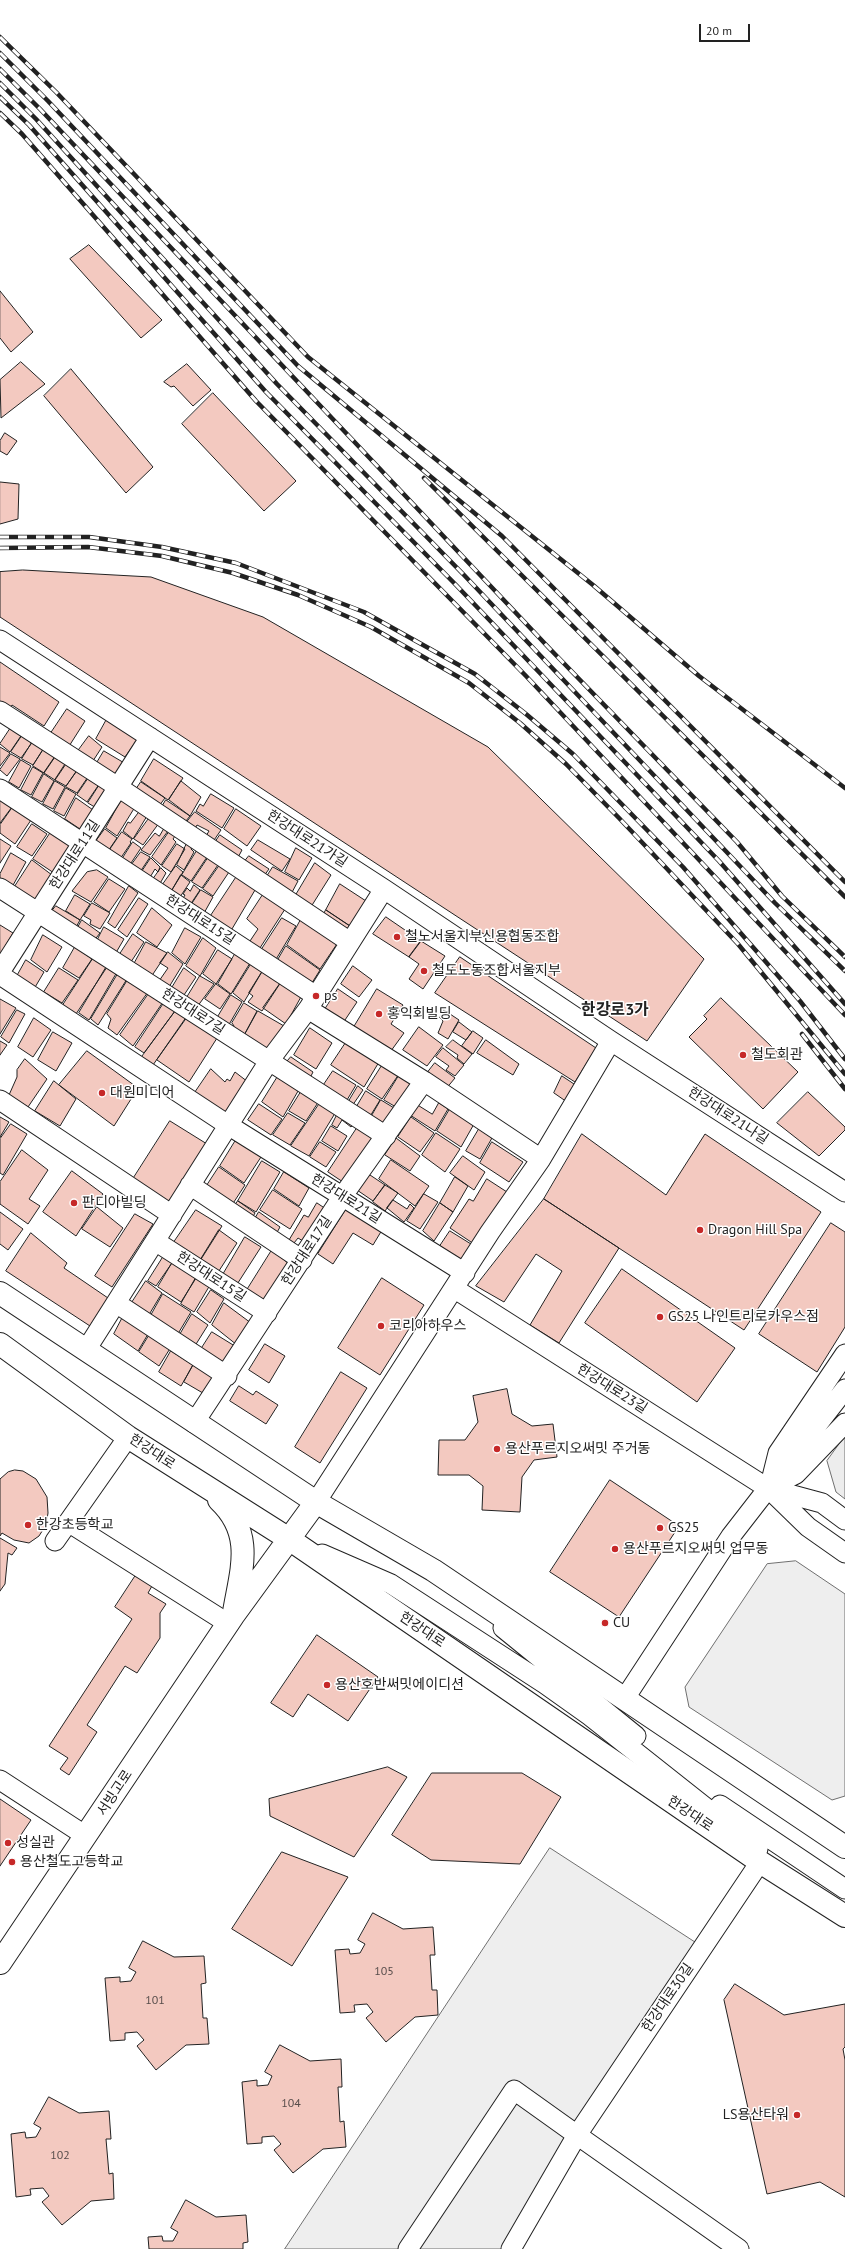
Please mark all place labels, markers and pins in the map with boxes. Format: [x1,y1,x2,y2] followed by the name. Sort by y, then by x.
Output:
[405,929,560,945] place label: 철노서울지부신용협동조합
[392,932,402,942] marker: 철노서울지부신용협동조합
[432,963,561,979] place label: 철도노동조합서울지부
[419,966,429,976] marker: 철도노동조합서울지부
[324,988,337,1004] place label: ps
[311,991,321,1001] marker: ps
[387,1006,451,1022] place label: 홍익회빌딩
[374,1009,384,1019] marker: 홍익회빌딩
[751,1047,803,1063] place label: 철도회관
[738,1050,748,1060] marker: 철도회관
[110,1085,174,1101] place label: 대원미디어
[97,1088,107,1098] marker: 대원미디어
[82,1195,146,1211] place label: 판디아빌딩
[69,1198,79,1208] marker: 판디아빌딩
[708,1222,802,1238] place label: Dragon Hill Spa
[695,1225,705,1235] marker: Dragon Hill Spa
[668,1309,819,1325] place label: GS25 나인트리로카우스점
[655,1312,665,1322] marker: GS25 나인트리로카우스점
[389,1318,466,1334] place label: 코리아하우스
[376,1321,386,1331] marker: 코리아하우스
[505,1441,650,1457] place label: 용산푸르지오써밋 주거동
[492,1444,502,1454] marker: 용산푸르지오써밋 주거동
[36,1517,113,1533] place label: 한강초등학교
[23,1520,33,1530] marker: 한강초등학교
[668,1520,699,1536] place label: GS25
[655,1523,665,1533] marker: GS25
[623,1541,768,1557] place label: 용산푸르지오써밋 업무동
[610,1544,620,1554] marker: 용산푸르지오써밋 업무동
[613,1615,630,1631] place label: CU
[600,1618,610,1628] marker: CU
[335,1677,464,1693] place label: 용산호반써밋에이디션
[322,1680,332,1690] marker: 용산호반써밋에이디션
[16,1835,55,1851] place label: 성실관
[3,1838,13,1848] marker: 성실관
[20,1854,123,1870] place label: 용산철도고등학교
[7,1857,17,1867] marker: 용산철도고등학교
[723,2107,789,2123] place label: LS용산타워
[792,2110,802,2120] marker: LS용산타워

